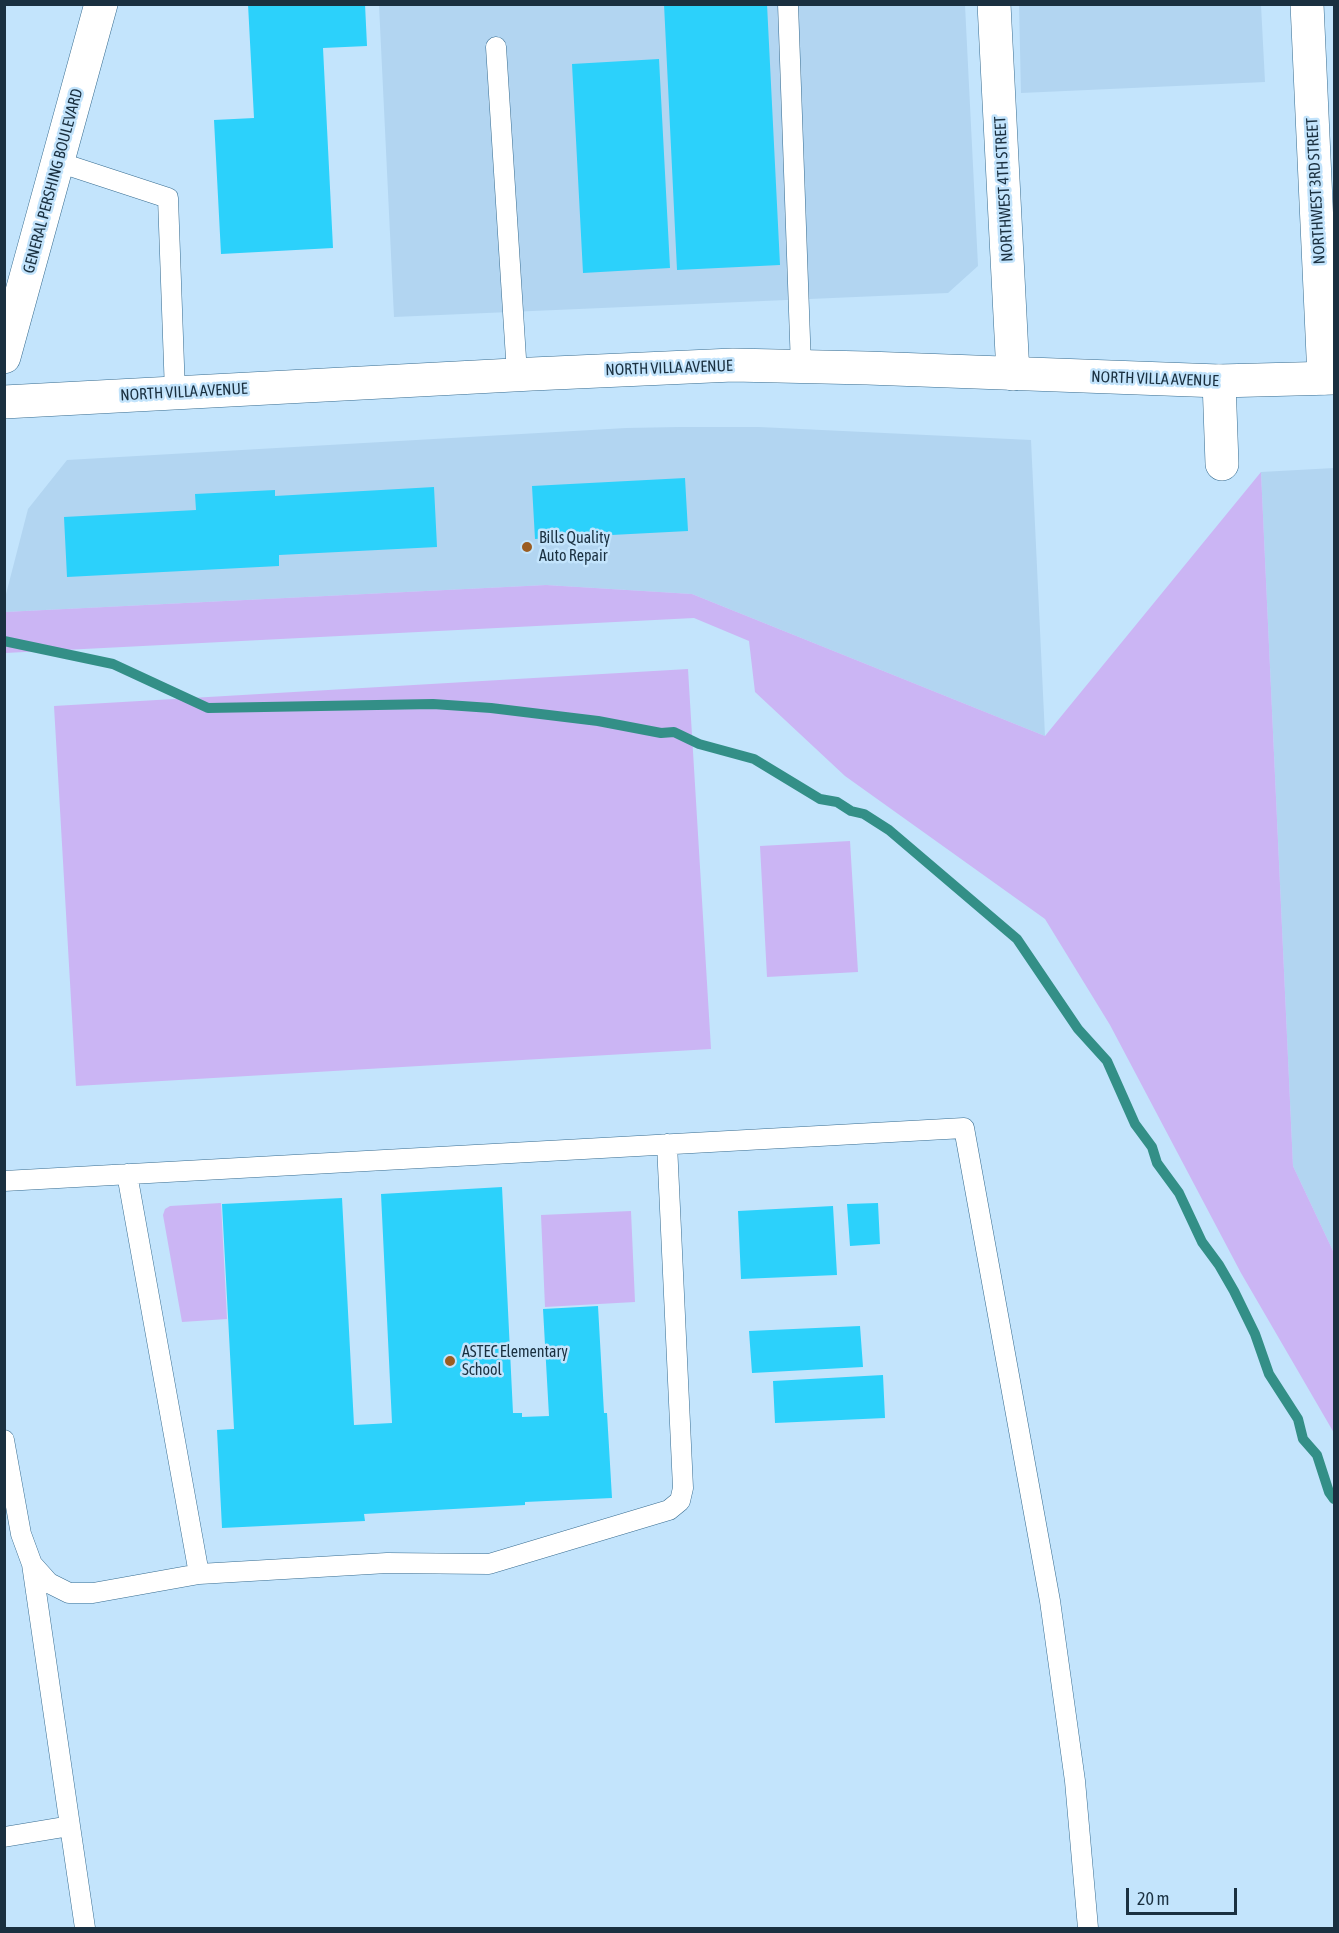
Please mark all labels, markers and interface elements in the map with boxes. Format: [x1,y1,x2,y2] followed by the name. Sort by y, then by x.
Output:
[19,87,87,275] street label: GENERAL PERSHING BOULEVARD
[991,116,1017,262] street label: NORTHWEST 4TH STREET
[1303,117,1329,265] street label: NORTHWEST 3RD STREET
[605,356,733,380] street label: NORTH VILLA AVENUE
[1091,367,1219,391] street label: NORTH VILLA AVENUE
[120,379,248,405] street label: NORTH VILLA AVENUE
[539,528,610,566] place label: Bills Quality Auto Repair
[520,540,534,554] marker: Bills Quality Auto Repair
[462,1342,568,1380] place label: ASTEC Elementary School
[443,1354,457,1368] marker: ASTEC Elementary School
[1129,1876,1240,1914] scale bar
[1137,1888,1169,1909] text: 20 m

